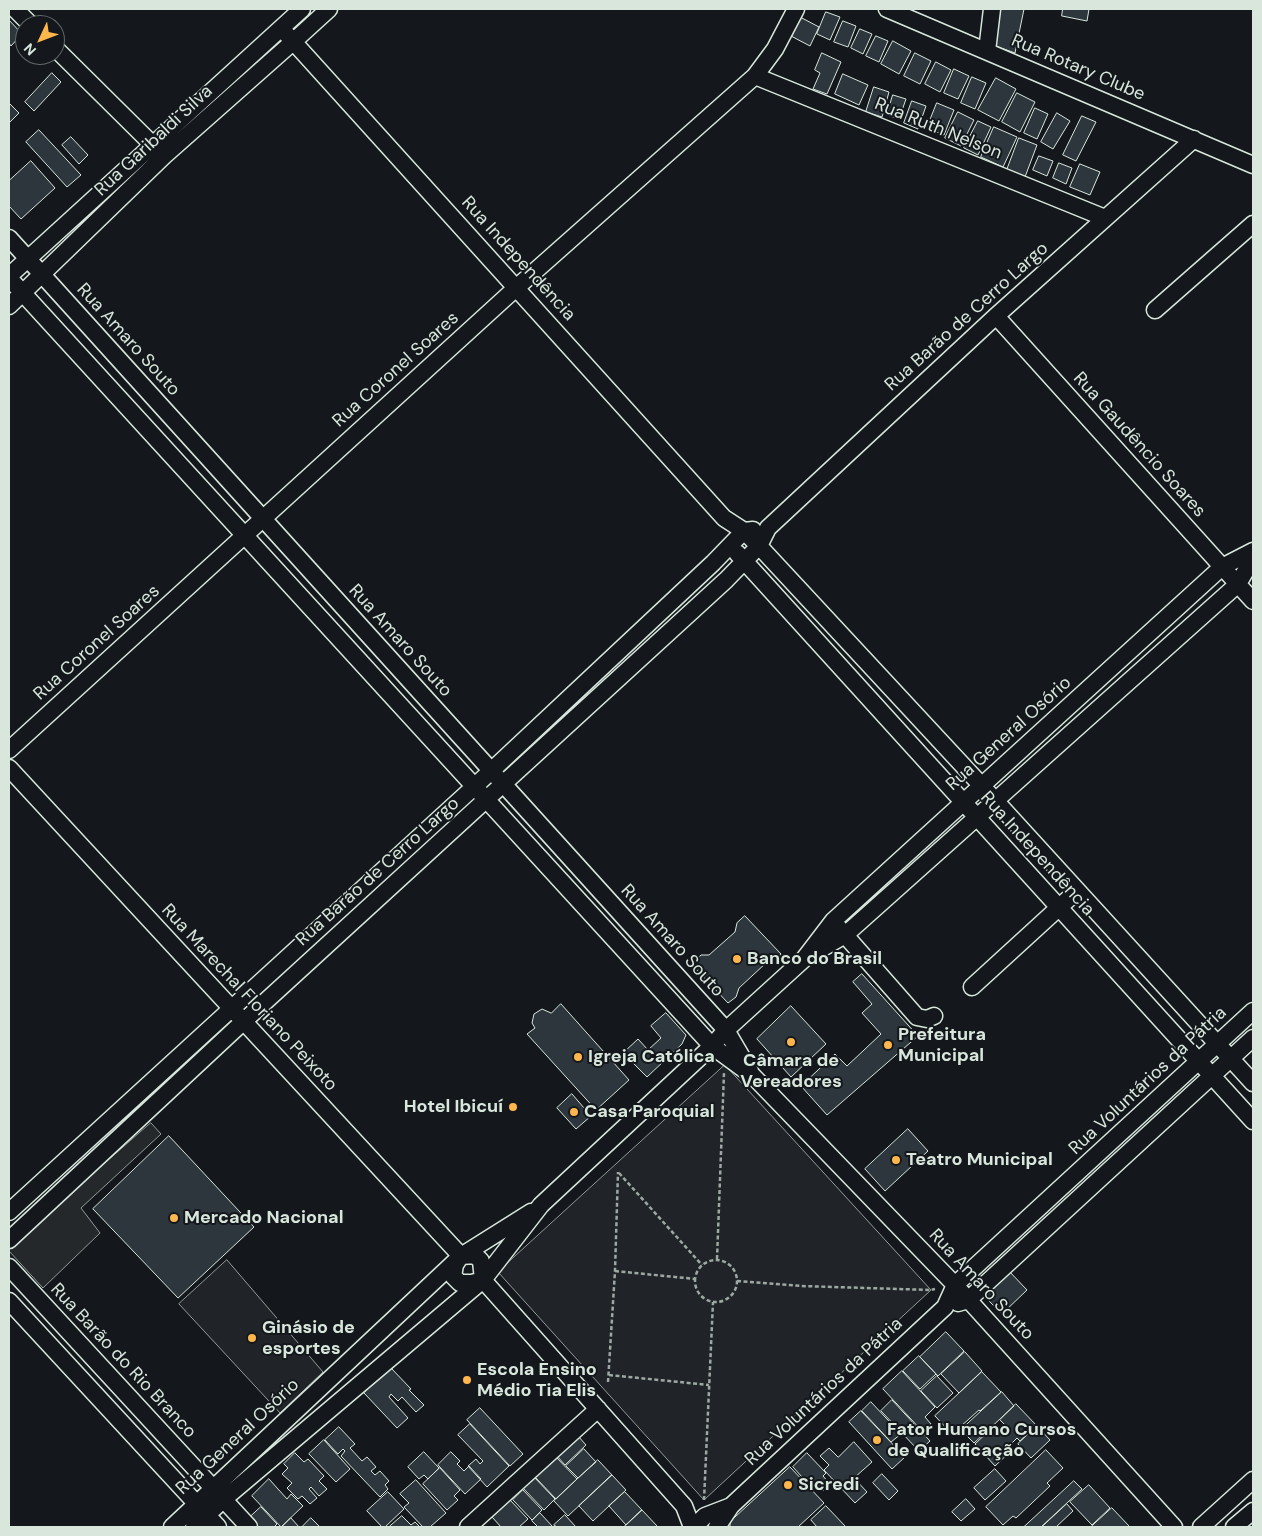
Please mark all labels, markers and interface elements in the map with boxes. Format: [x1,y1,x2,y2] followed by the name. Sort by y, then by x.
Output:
[15,15,65,65] north arrow
[1008,30,1148,106] street label: Rua Rotary Clube
[20,40,40,59] text: N
[91,81,217,201] street label: Rua Garibaldi Silva
[871,94,1005,164] street label: Rua Ruth Nelson
[457,192,579,326] street label: Rua Independência
[881,238,1053,396] street label: Rua Barão de Cerro Largo
[72,279,184,401] street label: Rua Amaro Souto
[329,308,463,432] street label: Rua Coronel Soares
[1068,368,1210,522] street label: Rua Gaudêncio Soares
[344,580,456,702] street label: Rua Amaro Souto
[30,581,164,705] street label: Rua Coronel Soares
[942,672,1076,796] street label: Rua General Osório
[976,787,1098,921] street label: Rua Independência
[292,793,464,951] street label: Rua Barão de Cerro Largo
[616,880,728,1002] street label: Rua Amaro Souto
[157,900,341,1096] street label: Rua Marechal Floriano Peixoto
[747,948,882,970] place label: Banco do Brasil
[731,953,743,965] marker: Banco do Brasil
[1065,1002,1231,1160] street label: Rua Voluntários da Pátria
[898,1024,986,1066] place label: Prefeitura Municipal
[785,1036,797,1048] marker: Câmara de Vereadores
[882,1039,894,1051] marker: Prefeitura Municipal
[588,1046,715,1068] place label: Igreja Católica
[740,1050,842,1092] place label: Câmara de Vereadores
[572,1051,584,1063] marker: Igreja Católica
[404,1096,503,1118] place label: Hotel Ibicuí
[507,1101,519,1113] marker: Hotel Ibicuí
[584,1101,715,1123] place label: Casa Paroquial
[568,1106,580,1118] marker: Casa Paroquial
[906,1149,1053,1171] place label: Teatro Municipal
[890,1154,902,1166] marker: Teatro Municipal
[184,1207,343,1229] place label: Mercado Nacional
[168,1212,180,1224] marker: Mercado Nacional
[924,1225,1038,1345] street label: Rua Amaro Souto
[46,1279,200,1443] street label: Rua Barão do Rio Branco
[741,1313,907,1471] street label: Rua Voluntários da Pátria
[262,1317,355,1360] place label: Ginásio de esportes
[246,1332,258,1344] marker: Ginásio de esportes
[477,1359,597,1402] place label: Escola Ensino Médio Tia Elis
[172,1374,304,1500] street label: Rua General Osório
[461,1374,473,1386] marker: Escola Ensino Médio Tia Elis
[887,1419,1076,1462] place label: Fator Humano Cursos de Qualificação
[871,1434,883,1446] marker: Fator Humano Cursos de Qualificação
[798,1474,860,1496] place label: Sicredi
[782,1479,794,1491] marker: Sicredi

